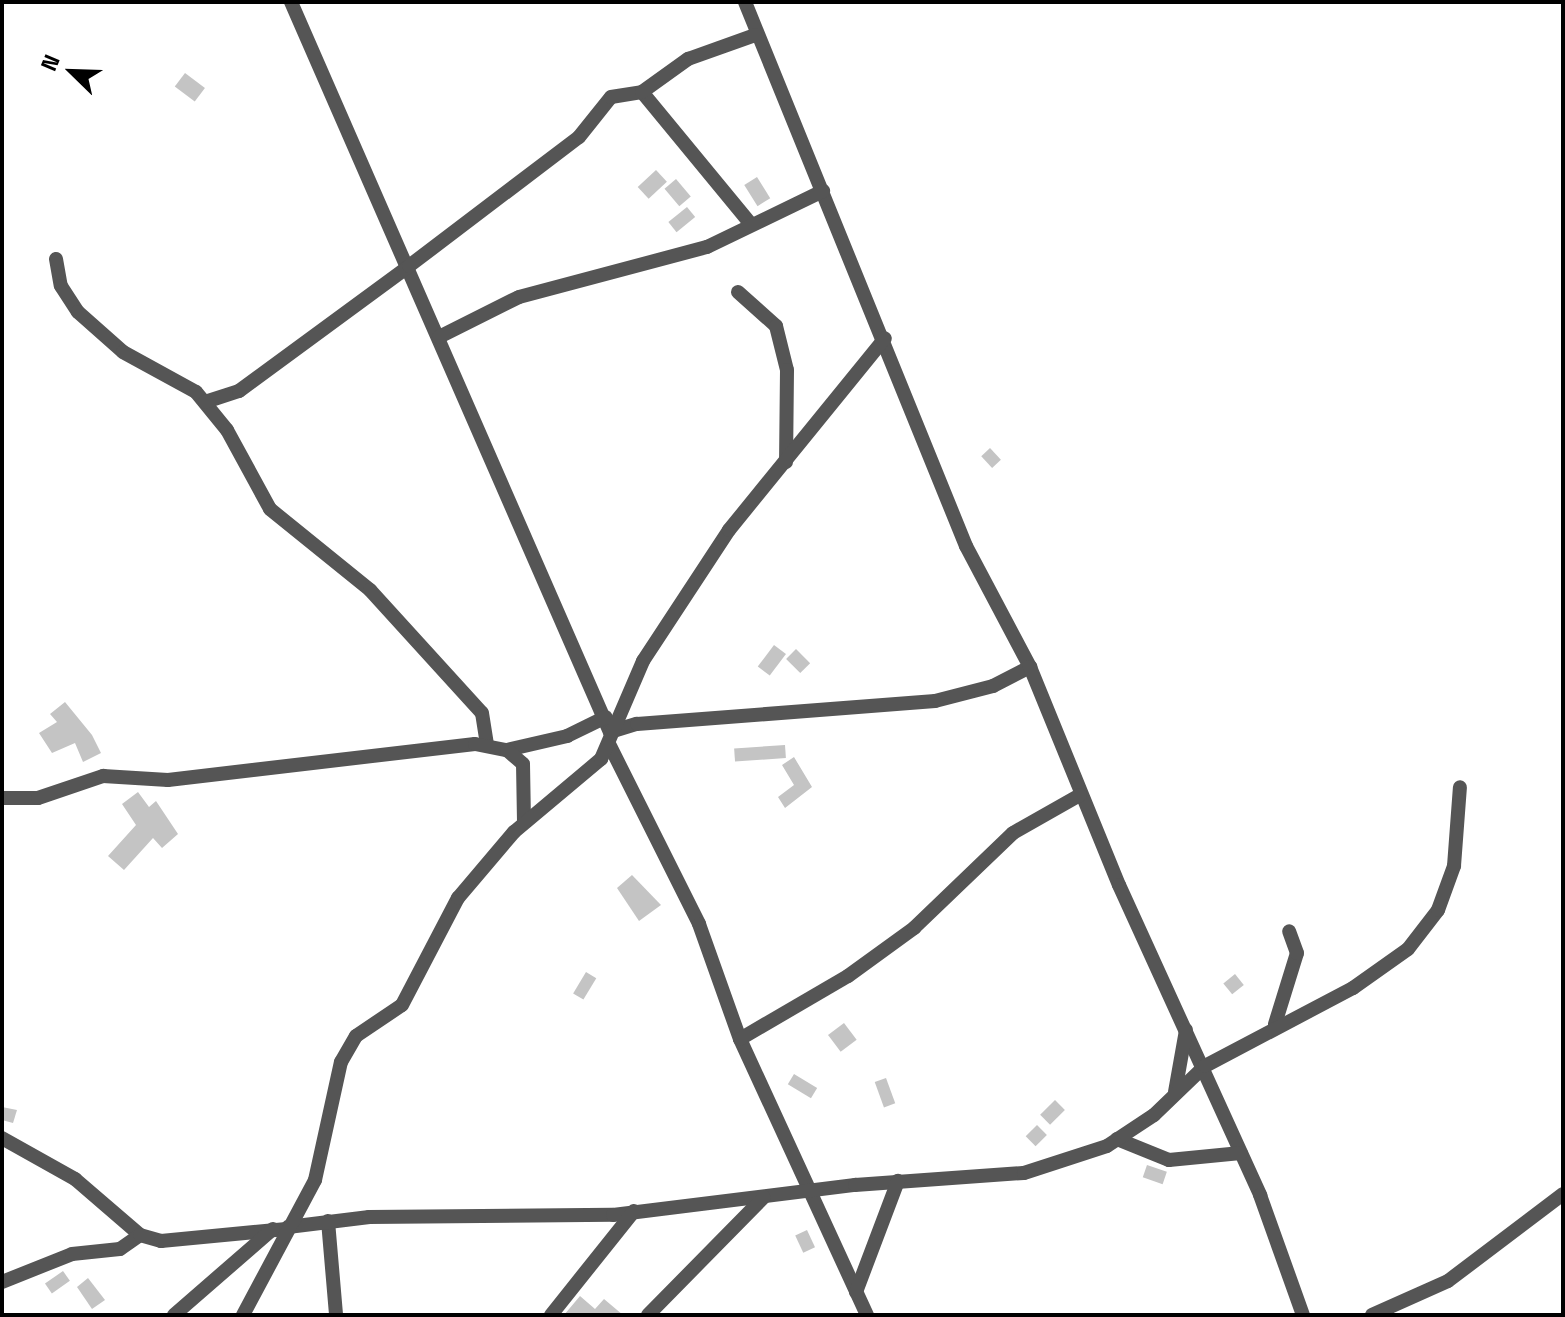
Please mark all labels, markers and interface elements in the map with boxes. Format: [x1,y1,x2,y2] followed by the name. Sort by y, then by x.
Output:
[32,32,112,112] north arrow
[34,50,66,75] text: N

